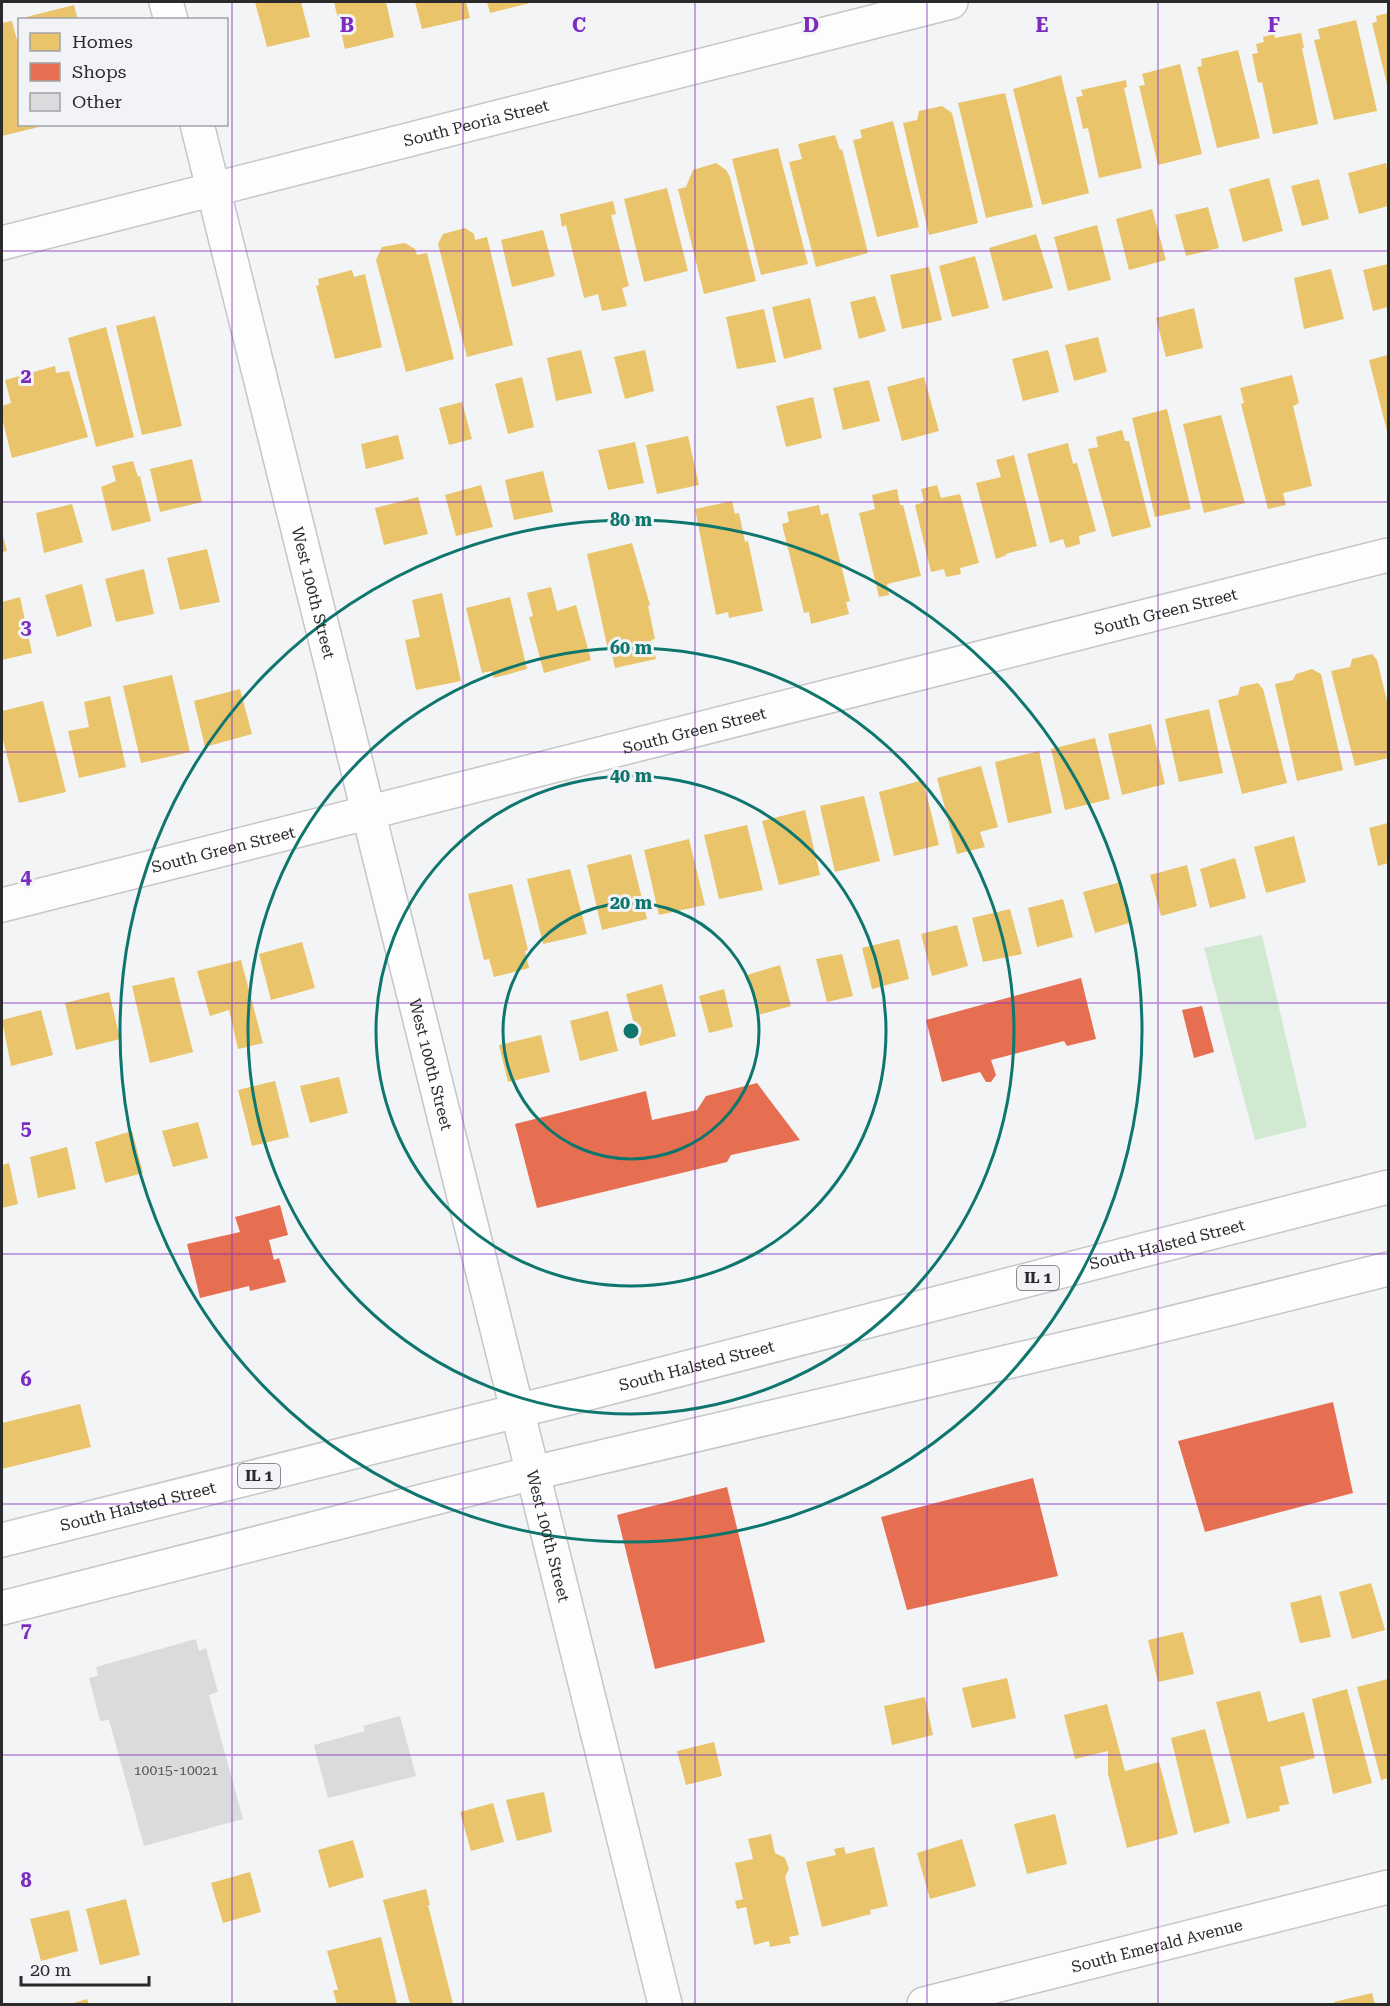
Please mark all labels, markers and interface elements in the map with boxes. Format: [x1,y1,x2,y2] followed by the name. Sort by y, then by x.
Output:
[340,13,354,37] text: B
[572,13,586,37] text: C
[803,13,819,37] text: D
[1036,13,1049,37] text: E
[1268,13,1280,37] text: F
[18,18,228,126] legend
[72,31,133,52] text: Homes
[72,61,126,82] text: Shops
[72,91,122,112] text: Other
[401,95,551,150] street label: South Peoria Street
[20,364,32,388] text: 2
[610,509,653,530] text: 80 m
[288,525,339,661] street label: West 100th Street
[1092,584,1239,638] street label: South Green Street
[20,615,32,639] text: 3
[610,637,653,658] text: 60 m
[621,703,768,757] street label: South Green Street
[610,765,653,786] text: 40 m
[149,822,297,876] street label: South Green Street
[20,865,32,889] text: 4
[610,892,653,913] text: 20 m
[406,996,457,1132] street label: West 100th Street
[621,1021,641,1041] centre of rings
[20,1116,32,1140] text: 5
[1087,1215,1247,1273] street label: South Halsted Street
[1017,1266,1059,1290] road number: IL 1
[617,1336,776,1394] street label: South Halsted Street
[20,1367,32,1391] text: 6
[238,1464,280,1488] road number: IL 1
[523,1468,574,1604] street label: West 100th Street
[58,1477,218,1535] street label: South Halsted Street
[20,1618,32,1642] text: 7
[134,1762,218,1778] house number: 10015-10021
[20,1868,32,1892] text: 8
[1069,1915,1245,1976] street label: South Emerald Avenue
[21,1949,148,1987] scale bar
[30,1959,71,1980] text: 20 m

